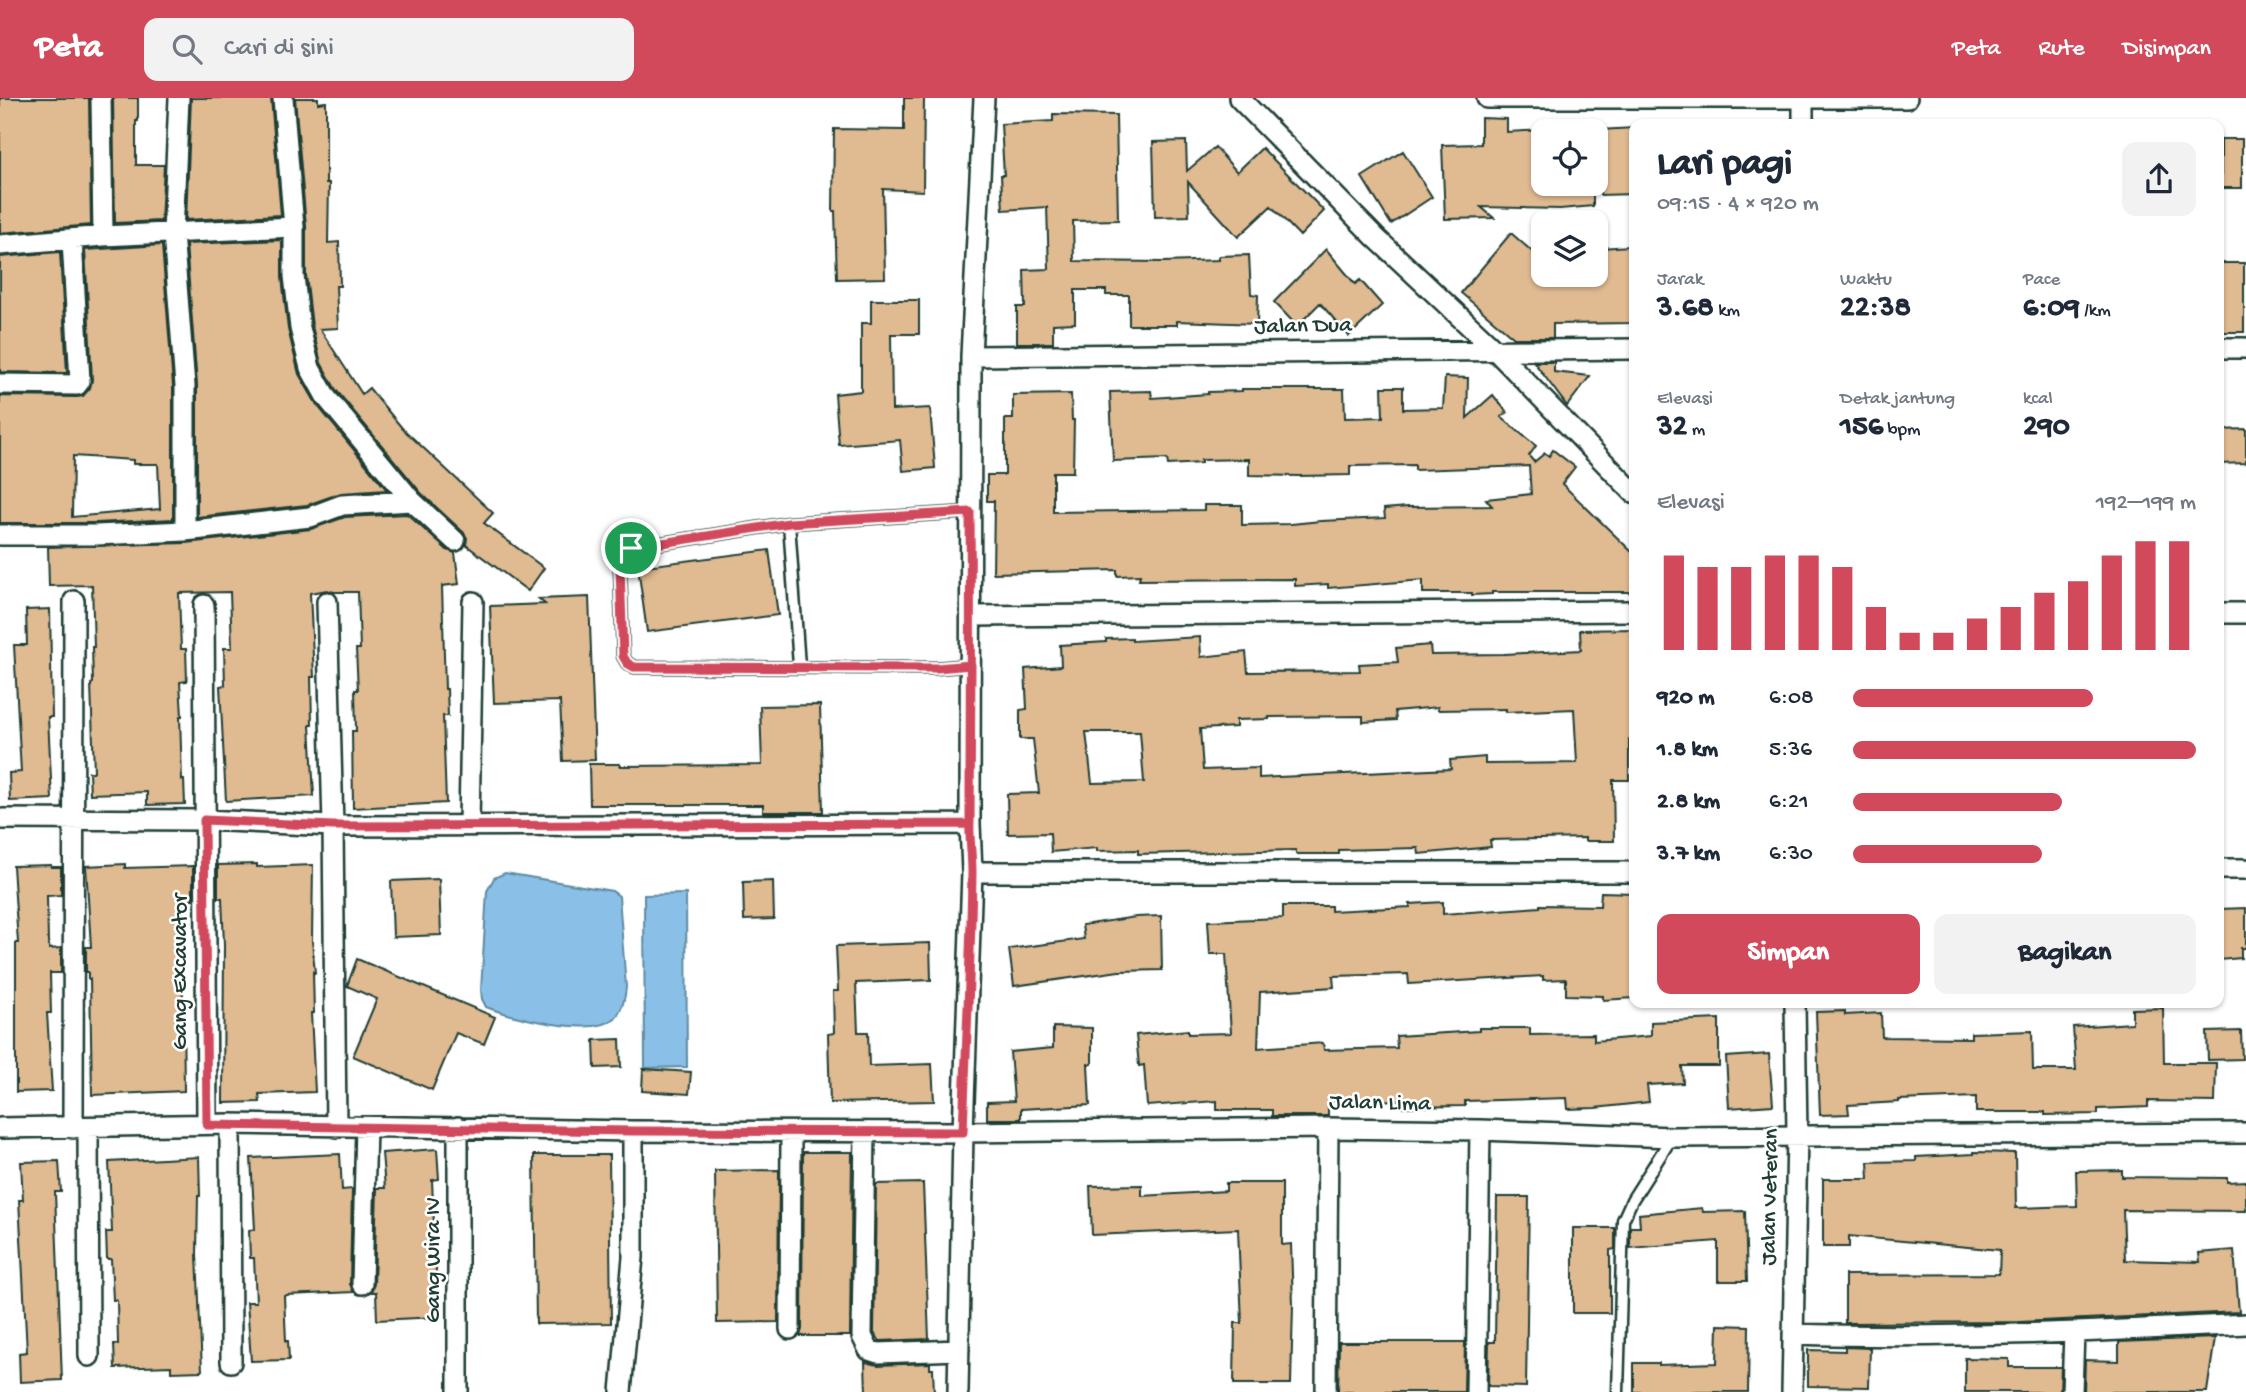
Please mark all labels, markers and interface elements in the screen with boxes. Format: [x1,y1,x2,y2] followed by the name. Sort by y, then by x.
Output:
[144,18,634,81] search box
[35,30,102,68] text: Peta
[168,30,206,68] icon: search
[224,34,334,65] text: Cari di sini
[1952,35,2001,64] text: Peta
[2039,35,2085,64] text: Rute
[2123,35,2211,64] text: Disimpan
[1531,119,1608,287] map controls
[1531,119,1608,196] button: locate
[2122,142,2196,216] button: share
[1657,143,1792,187] text: Lari pagi
[1657,191,1819,218] text: 09:15 · 4 × 920 m
[1531,210,1608,287] button: layers
[1657,269,1703,292] text: Jarak
[1840,269,1892,292] text: Waktu
[2023,269,2060,292] text: Pace
[1657,292,1714,327] text: 3.68
[1840,292,1911,327] text: 22:38
[2023,292,2080,327] text: 6:09
[1714,300,1740,323] text: km
[2080,300,2111,323] text: /km
[1254,313,1353,341] street label: Jalan Dua
[1657,388,1713,411] text: Elevasi
[1840,388,1955,411] text: Detak jantung
[2023,388,2053,411] text: kcal
[1657,411,1687,446] text: 32
[1840,411,1883,446] text: 156
[2023,411,2070,446] text: 290
[1687,419,1705,442] text: m
[1883,419,1920,442] text: bpm
[1657,490,1725,517] text: Elevasi
[2096,490,2196,517] text: 192–199 m
[601,518,661,578] pin
[612,529,650,567] icon: arrive
[1657,685,1715,712] text: 920 m
[1769,685,1814,712] text: 6:08
[1657,737,1718,764] text: 1.8 km
[1769,737,1812,764] text: 5:36
[1657,789,1720,816] text: 2.8 km
[1769,789,1808,816] text: 6:21
[1657,841,1720,868] text: 3.7 km
[1769,841,1813,868] text: 6:30
[168,892,195,1050] street label: Gang Excavator
[1657,914,1920,994] button: Simpan
[1934,914,2196,994] button: Bagikan
[1329,1090,1432,1118] street label: Jalan Lima
[1756,1128,1786,1266] street label: Jalan Veteran
[421,1197,448,1323] street label: Gang Wira IV

